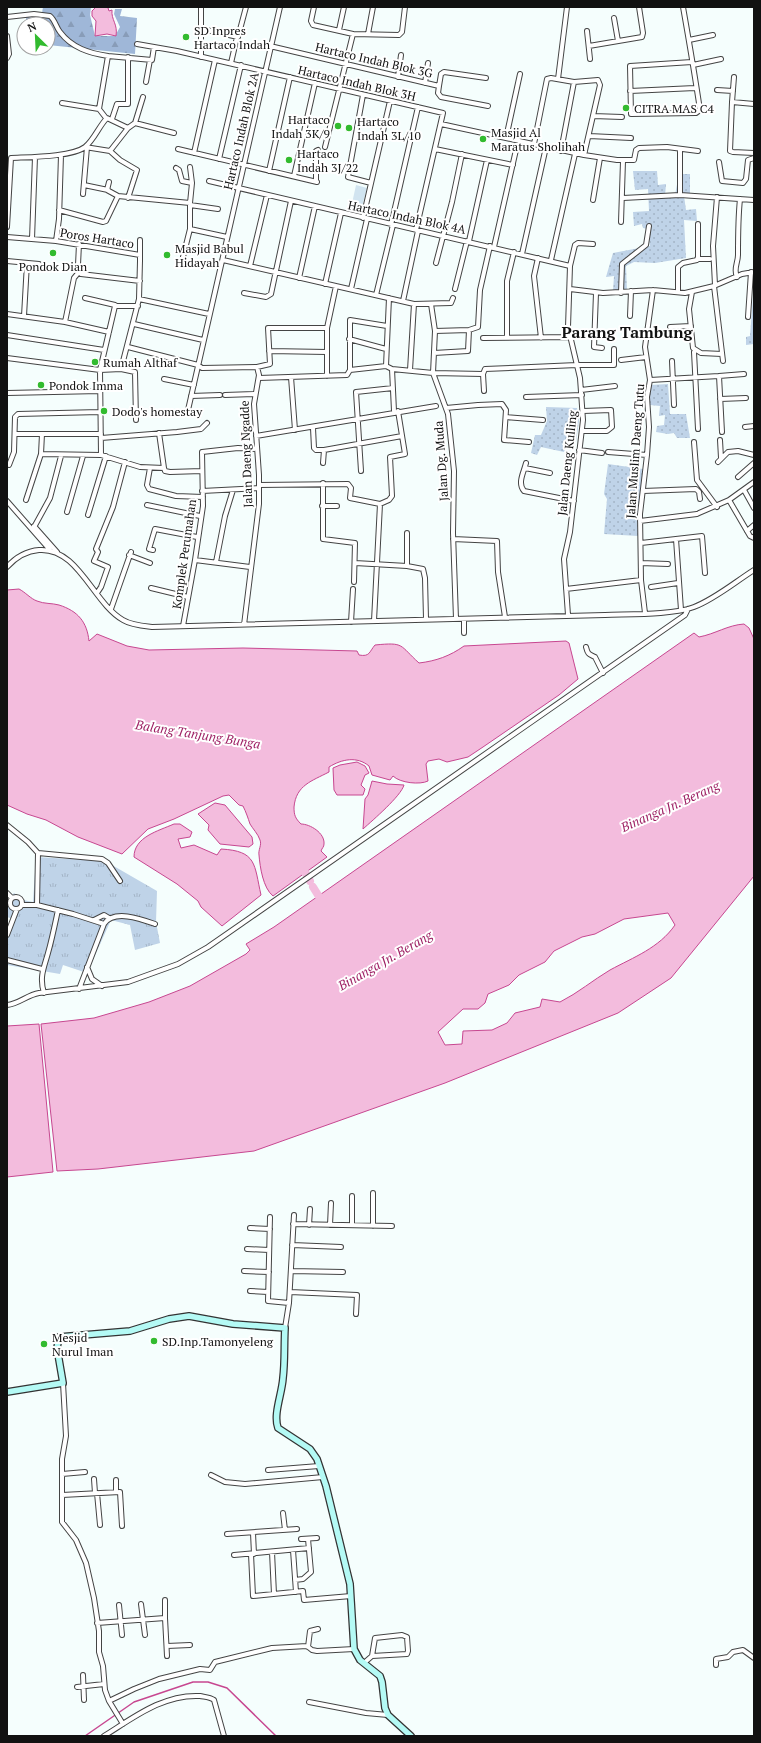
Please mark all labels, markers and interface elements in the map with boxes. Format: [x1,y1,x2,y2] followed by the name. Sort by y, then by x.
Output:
[16,16,56,56] north arrow
[25,19,39,35] text: N
[194,23,270,52] place label: SD Inpres Hartaco Indah
[181,32,191,42] marker: SD Inpres Hartaco Indah
[314,39,435,81] street label: Hartaco Indah Blok 3G
[296,62,418,104] street label: Hartaco Indah Blok 3H
[220,70,262,191] street label: Hartaco Indah Blok 2A
[634,101,715,116] place label: CITRA MAS C4
[621,103,631,113] marker: CITRA MAS C4
[271,112,330,141] place label: Hartaco Indah 3K/9
[357,114,421,143] place label: Hartaco Indah 3L/10
[333,121,343,131] marker: Hartaco Indah 3K/9
[344,123,354,133] marker: Hartaco Indah 3L/10
[491,125,585,154] place label: Masjid Al Maratus Sholihah
[478,134,488,144] marker: Masjid Al Maratus Sholihah
[297,146,358,175] place label: Hartaco Indah 3J/22
[284,155,294,165] marker: Hartaco Indah 3J/22
[347,197,468,237] street label: Hartaco Indah Blok 4A
[59,225,135,251] street label: Poros Hartaco
[175,241,244,270] place label: Masjid Babul Hidayah
[48,248,58,258] marker: Pondok Dian
[162,250,172,260] marker: Masjid Babul Hidayah
[19,259,87,274] place label: Pondok Dian
[561,321,694,343] district label: Parang Tambung
[103,355,178,370] place label: Rumah Althaf
[90,357,100,367] marker: Rumah Althaf
[49,378,123,393] place label: Pondok Imma
[36,380,46,390] marker: Pondok Imma
[623,383,647,519] street label: Jalan Muslim Daeng Tutu
[237,400,255,508] street label: Jalan Daeng Ngadde
[112,404,203,419] place label: Dodo's homestay
[99,406,109,416] marker: Dodo's homestay
[554,409,580,516] street label: Jalan Daeng Kulling
[431,420,451,502] street label: Jalan Dg. Muda
[169,498,199,610] street label: Komplek Perumahan
[133,715,262,753] water label: Balang Tanjung Bunga
[617,776,723,836] water label: Binanga Jn. Berang
[334,925,436,995] water label: Binanga Jn. Berang
[52,1330,113,1359] place label: Mesjid Nurul Iman
[162,1334,274,1349] place label: SD.Inp.Tamonyeleng
[149,1336,159,1346] marker: SD.Inp.Tamonyeleng
[39,1339,49,1349] marker: Mesjid Nurul Iman

